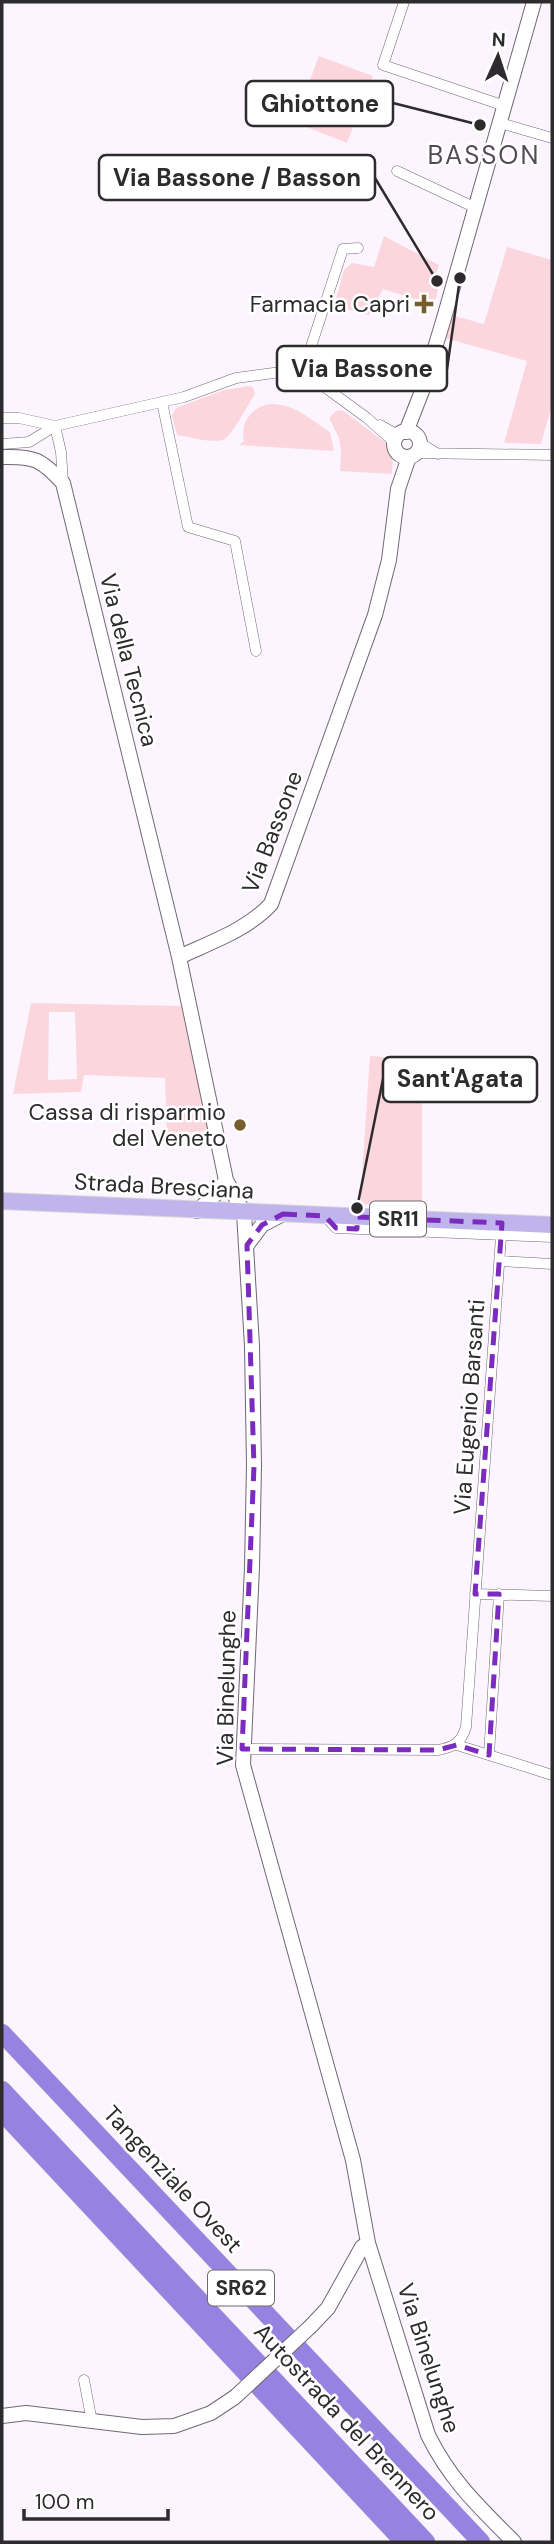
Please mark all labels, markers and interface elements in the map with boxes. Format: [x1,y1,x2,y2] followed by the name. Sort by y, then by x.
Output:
[463,21,533,91] north arrow
[491,27,506,52] text: N
[246,81,393,126] callout: Ghiottone
[261,88,379,119] text: Ghiottone
[428,138,540,172] district label: BASSON
[99,155,375,200] callout: Via Bassone / Basson
[113,162,361,193] text: Via Bassone / Basson
[250,289,410,319] place label: Farmacia Capri
[416,296,432,312] marker: Farmacia Capri
[277,346,447,391] callout: Via Bassone
[291,353,433,384] text: Via Bassone
[93,570,165,750] street label: Via della Tecnica
[235,766,309,898] street label: Via Bassone
[383,1057,537,1102] callout: Sant'Agata
[397,1063,523,1094] text: Sant'Agata
[29,1097,226,1153] place label: Cassa di risparmio del Veneto
[232,1117,248,1133] marker: Cassa di risparmio del Veneto
[73,1166,255,1206] street label: Strada Bresciana
[370,1202,426,1236] road number: SR11
[446,1298,492,1516] street label: Via Eugenio Barsanti
[210,1610,242,1766] street label: Via Binelunghe
[97,2099,249,2259] street label: Tangenziale Ovest
[208,2270,274,2306] road number: SR62
[391,2279,467,2437] street label: Via Binelunghe
[248,2317,446,2527] street label: Autostrada del Brennero
[24,2478,168,2522] scale bar
[35,2488,95,2516] text: 100 m

